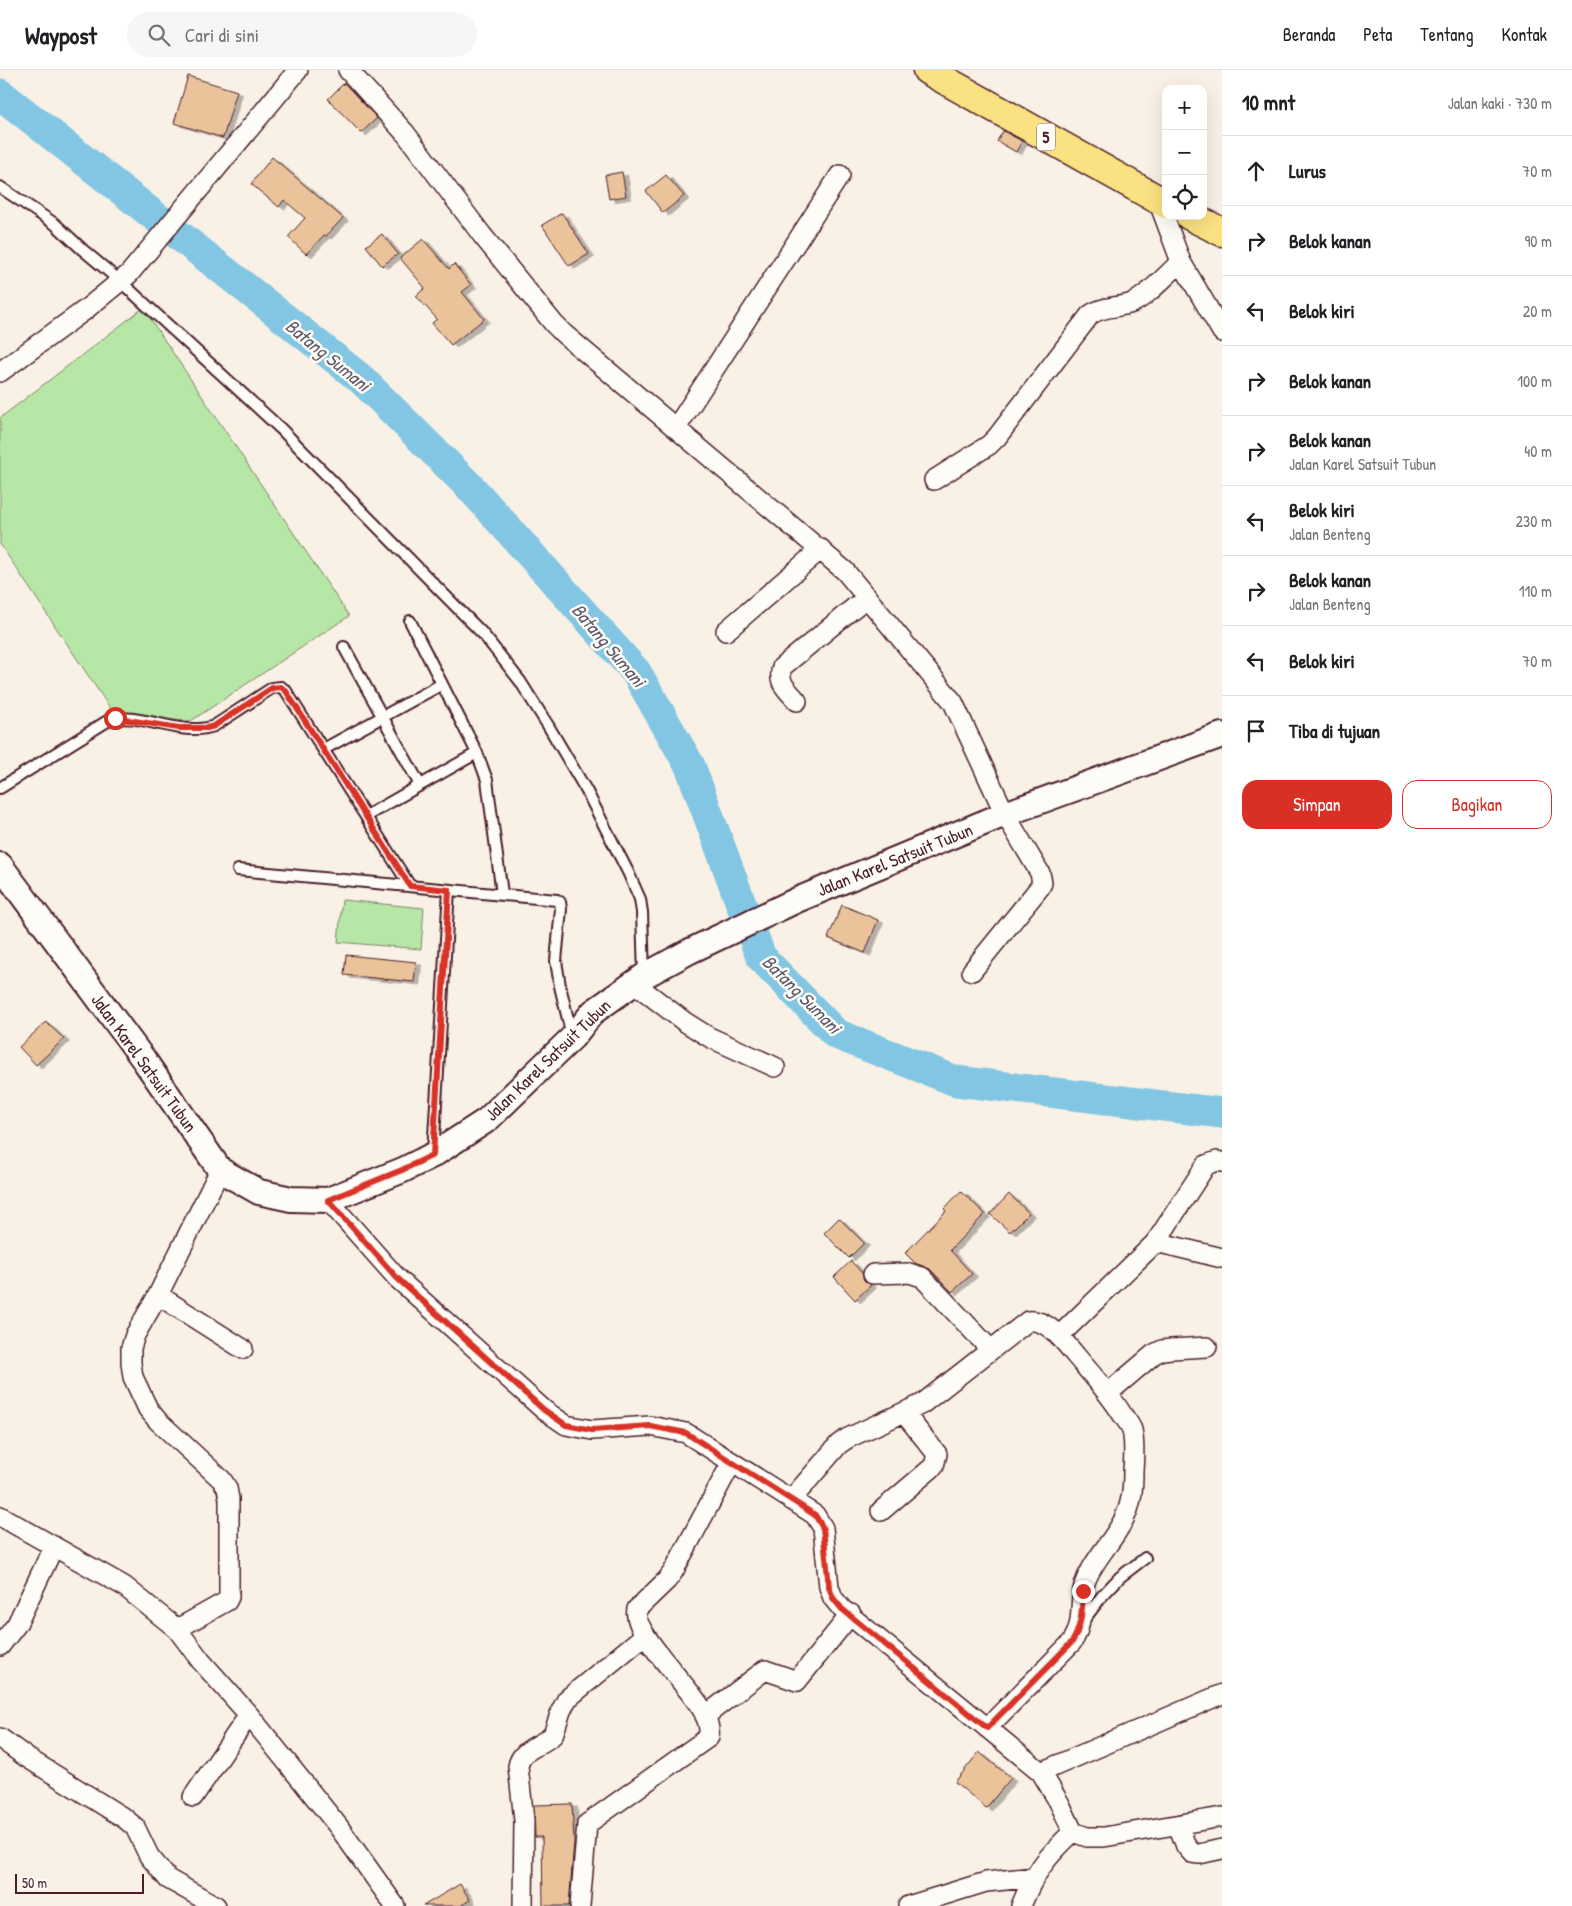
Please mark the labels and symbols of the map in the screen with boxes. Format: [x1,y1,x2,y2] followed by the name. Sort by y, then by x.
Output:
[1037,124,1055,150] road number: 5
[280,313,377,398] water label: Batang Sumani
[566,598,653,694] water label: Batang Sumani
[104,707,127,730] route start
[813,817,976,902] street label: Jalan Karel Satsuit Tubun
[757,949,848,1040] water label: Batang Sumani
[86,988,203,1137] street label: Jalan Karel Satsuit Tubun
[479,993,616,1126] street label: Jalan Karel Satsuit Tubun
[1072,1580,1095,1603] route end
[15,1871,144,1894] scale bar

